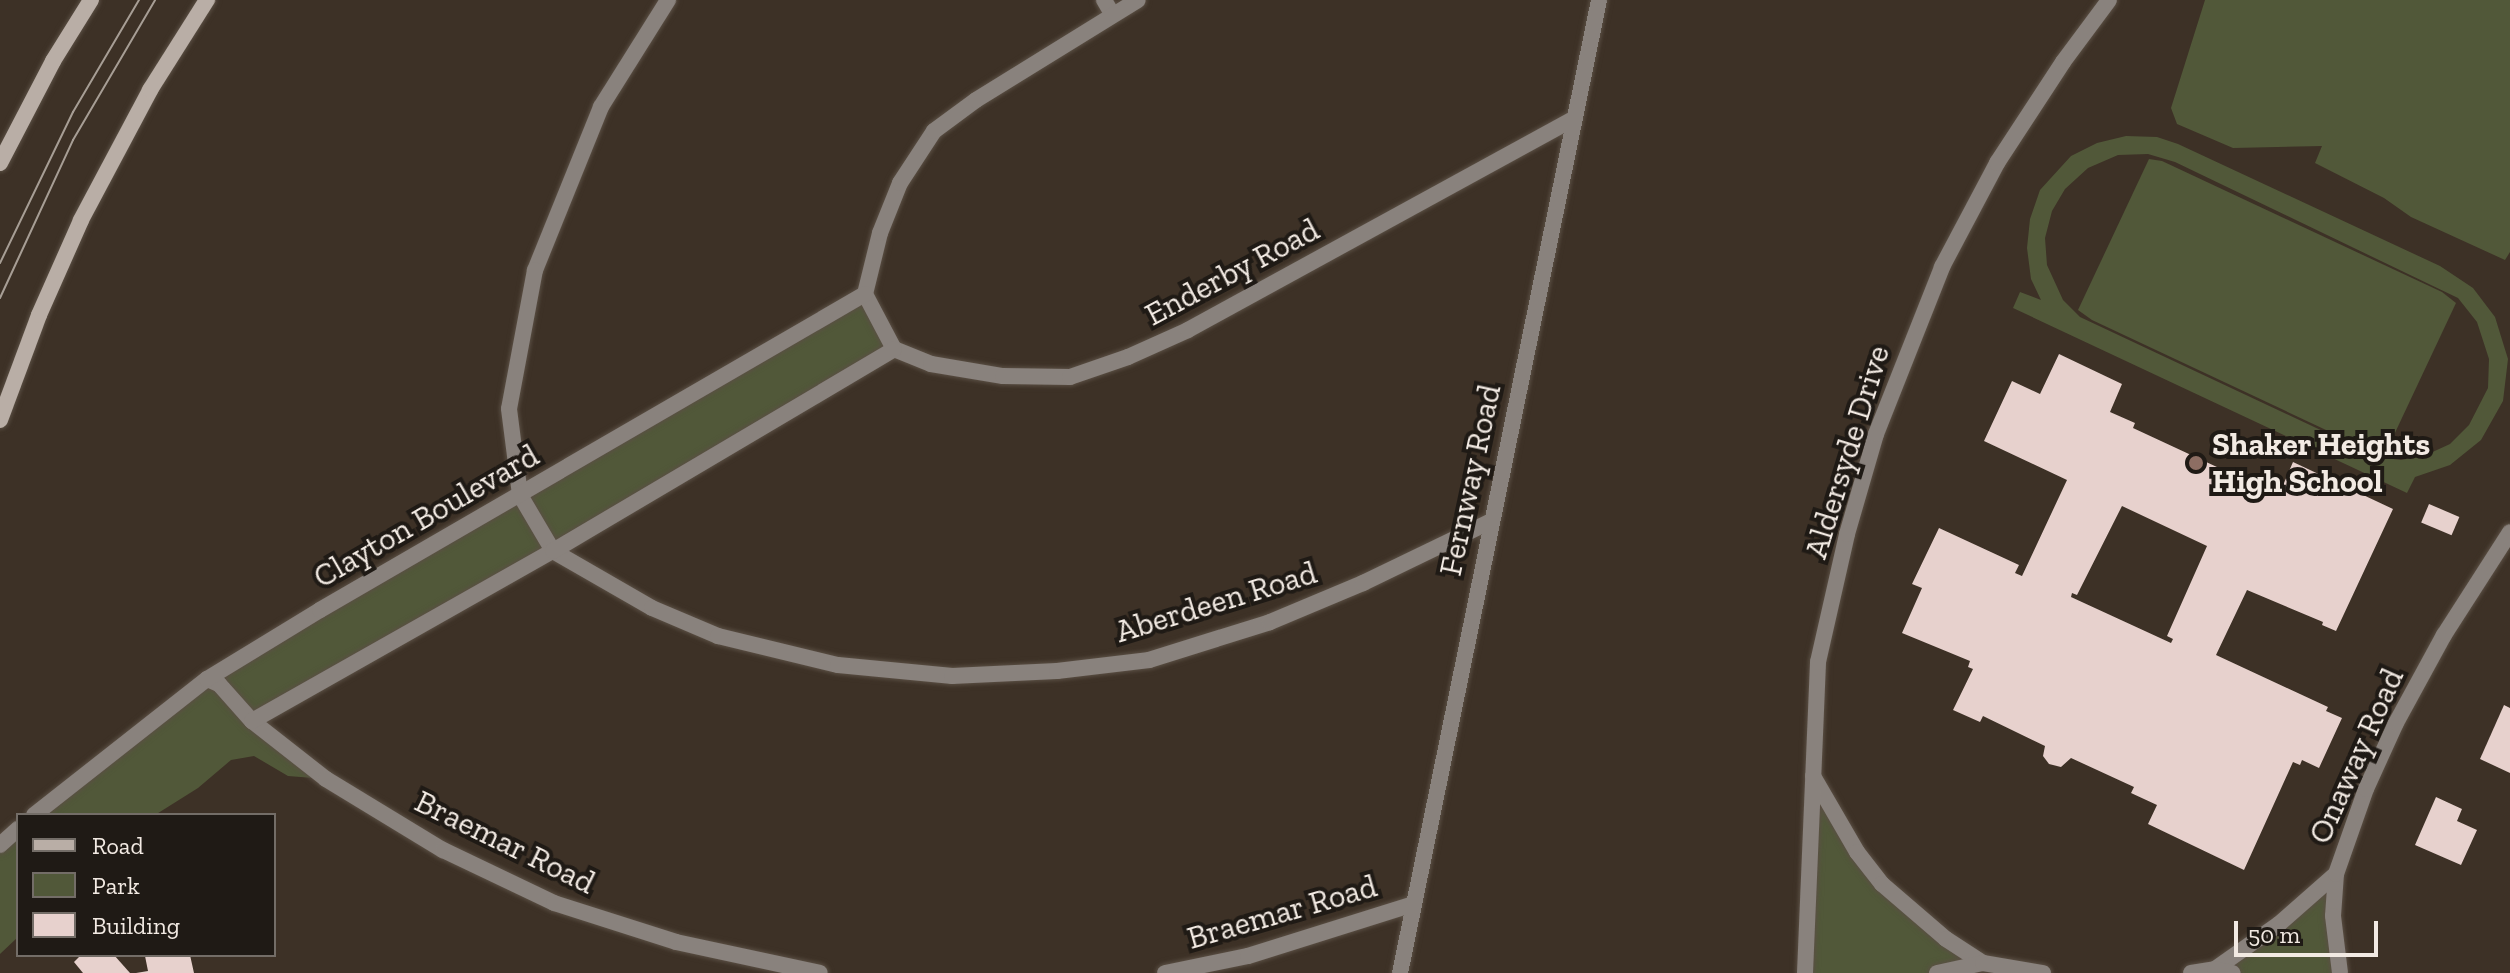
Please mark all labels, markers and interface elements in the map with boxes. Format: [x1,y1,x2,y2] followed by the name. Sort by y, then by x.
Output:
[1138,210,1326,334] street label: Enderby Road
[1796,341,1898,563] street label: Aldersyde Drive
[1431,381,1509,579] street label: Fernway Road
[2212,426,2431,501] place label: Shaker Heights High School
[307,436,545,596] street label: Clayton Boulevard
[2187,454,2205,472] marker: Shaker Heights High School
[1111,553,1321,651] street label: Aberdeen Road
[2300,662,2412,850] street label: Onaway Road
[409,782,601,902] street label: Braemar Road
[16,813,276,957] legend
[92,831,144,860] text: Road
[1183,867,1381,957] street label: Braemar Road
[92,871,140,900] text: Park
[2238,905,2382,955] scale bar
[92,911,180,940] text: Building
[2248,920,2300,949] text: 50 m

